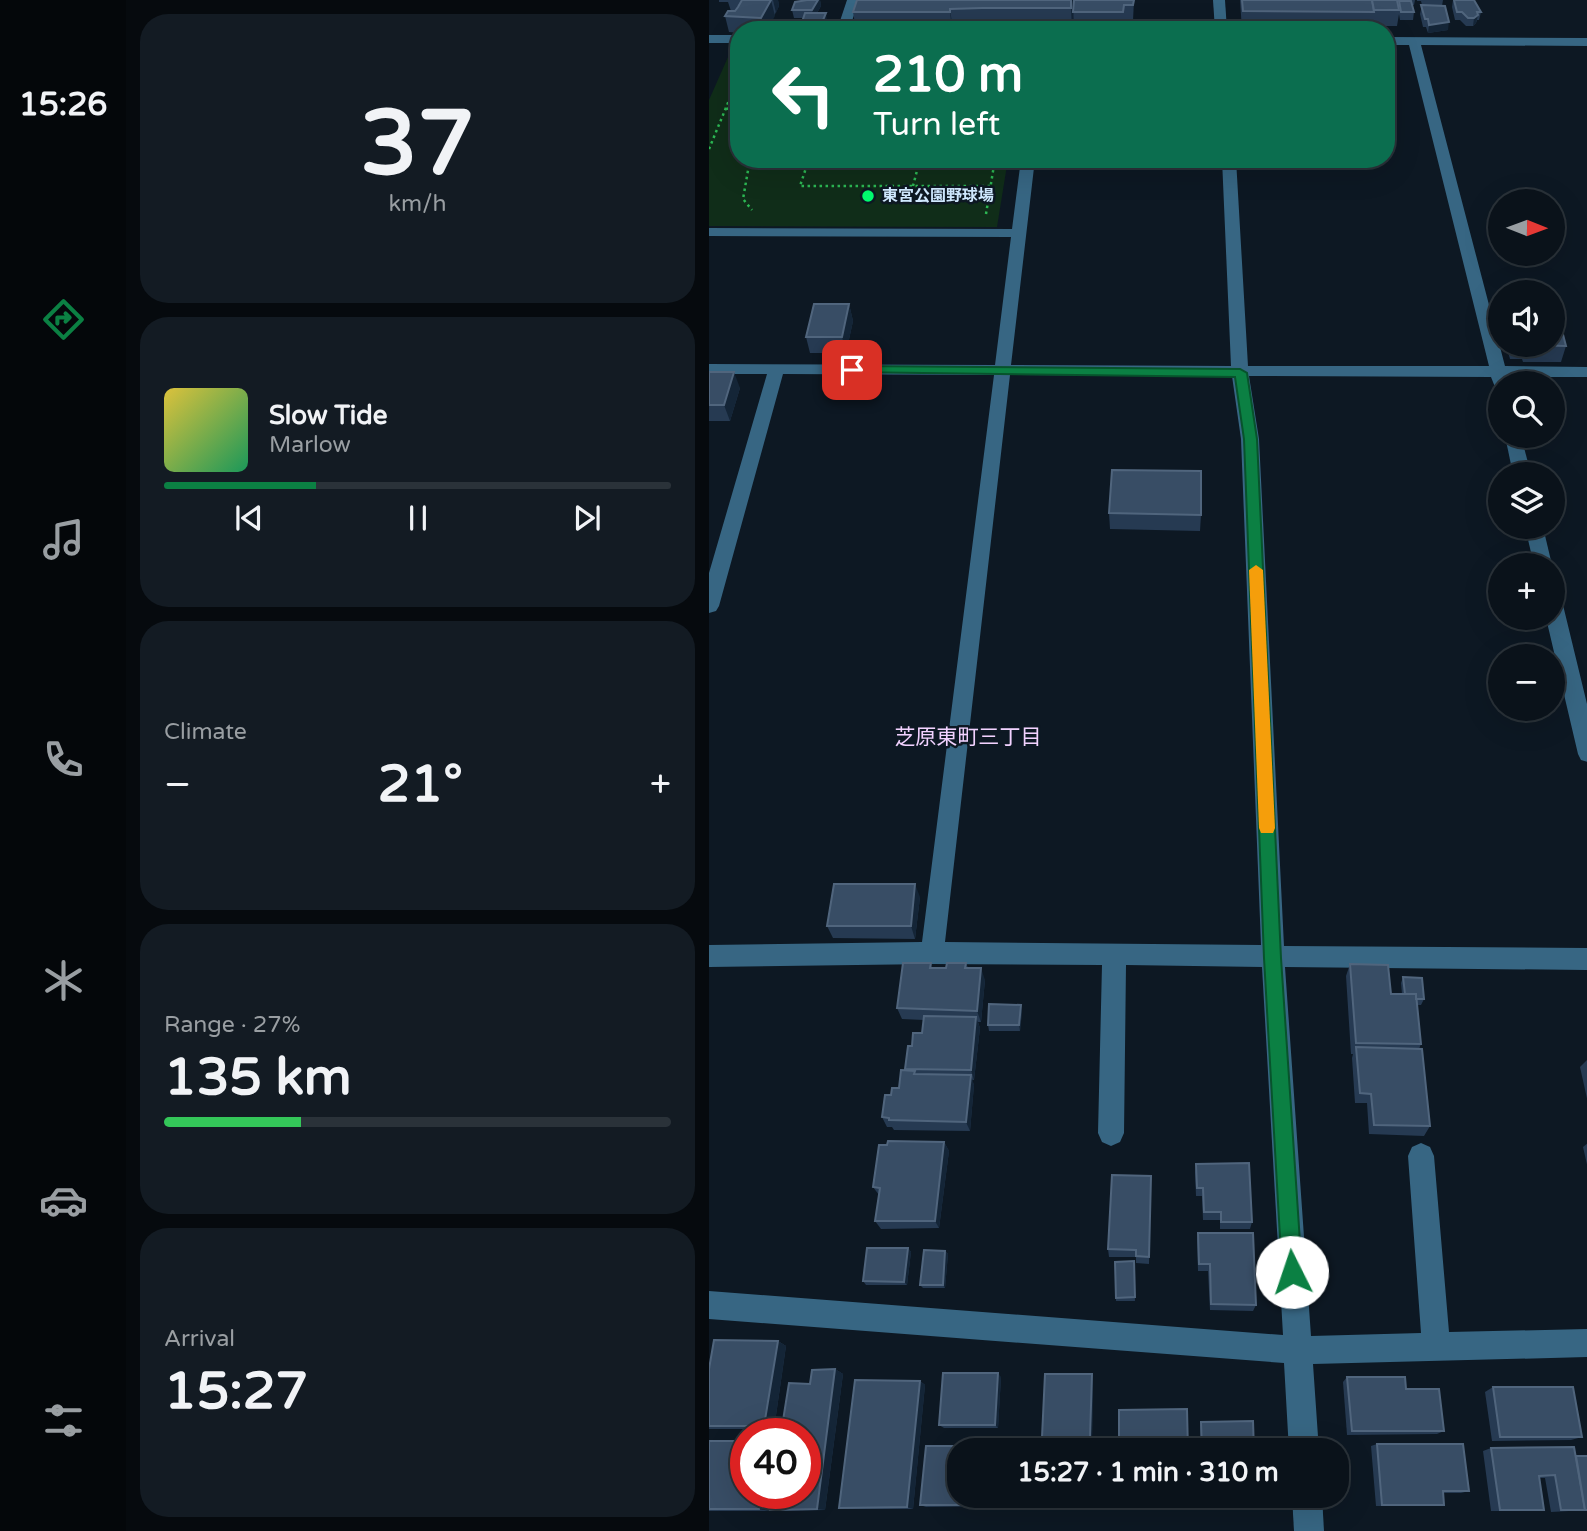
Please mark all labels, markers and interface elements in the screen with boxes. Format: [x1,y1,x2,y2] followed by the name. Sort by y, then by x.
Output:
[873,46,1023,105] text: 210 m
[758,49,849,140] icon: left
[19,86,107,124] text: 15:26
[360,89,475,199] text: 37
[873,106,1000,144] text: Turn left
[882,186,994,206] place label: 東宮公園野球場
[860,188,876,204] marker: 東宮公園野球場
[1488,189,1565,266] north arrow
[1488,189,1565,721] map controls
[389,190,446,218] text: km/h
[1488,280,1565,357] button: sound
[39,295,88,344] icon: directions
[822,340,882,400] pin
[833,351,871,389] icon: arrive
[1488,371,1565,448] button: search
[269,400,387,431] text: Slow Tide
[269,431,351,459] text: Marlow
[1488,462,1565,539] button: layers
[230,499,268,537] icon: previous
[399,499,437,537] icon: pause
[568,499,606,537] icon: next
[39,515,88,564] icon: music
[1488,553,1565,630] button: +
[1488,644,1565,721] button: −
[164,718,247,746] text: Climate
[895,725,1042,750] district label: 芝原東町三丁目
[39,735,88,784] icon: phone
[378,753,463,816] text: 21°
[164,762,191,808] text: −
[650,762,671,808] text: +
[39,956,88,1005] icon: climate
[164,1011,300,1039] text: Range · 27%
[164,1046,352,1109] text: 135 km
[39,1176,88,1225] icon: car
[1255,1235,1329,1309] position arrow
[164,1325,235,1353] text: Arrival
[164,1360,308,1423] text: 15:27
[39,1396,88,1445] icon: filters
[730,1418,821,1509] speed limit sign: 40
[1017,1457,1279,1488] text: 15:27 · 1 min · 310 m

